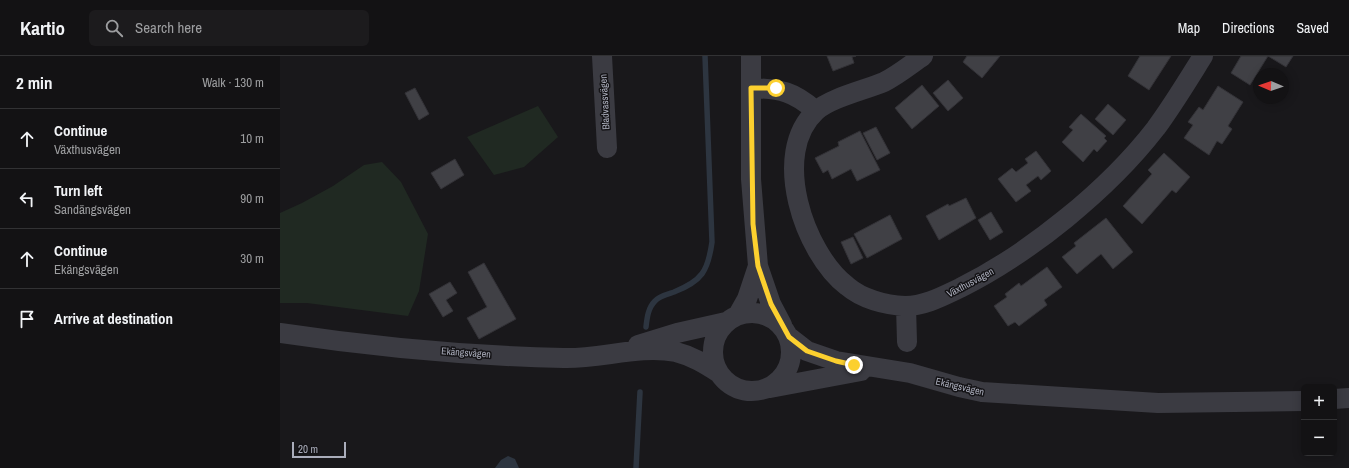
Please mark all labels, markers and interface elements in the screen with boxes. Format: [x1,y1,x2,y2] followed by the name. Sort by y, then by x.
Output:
[89,10,369,46] search box
[20,15,65,41] text: Kartio
[103,17,125,39] icon: search
[135,17,202,38] text: Search here
[1178,19,1200,37] text: Map
[1222,19,1274,37] text: Directions
[1296,19,1329,37] text: Saved
[1253,68,1289,104] north arrow
[16,71,52,94] text: 2 min
[202,74,264,91] text: Walk · 130 m
[597,74,612,130] street label: Bladvassvägen
[767,79,785,97] route start
[54,120,107,141] text: Continue
[16,128,38,150] icon: ahead
[240,130,264,147] text: 10 m
[54,141,121,158] text: Växthusvägen
[54,180,102,201] text: Turn left
[16,188,38,210] icon: left
[240,190,264,207] text: 90 m
[54,201,131,218] text: Sandängsvägen
[54,240,107,261] text: Continue
[16,248,38,270] icon: ahead
[240,250,264,267] text: 30 m
[54,261,119,278] text: Ekängsvägen
[945,265,996,300] street label: Växthusvägen
[16,308,38,330] icon: arrive
[54,308,173,329] text: Arrive at destination
[441,344,491,361] street label: Ekängsvägen
[845,356,863,374] route end
[934,375,986,398] street label: Ekängsvägen
[1301,384,1337,456] map controls
[1301,384,1337,420] button: +
[1301,420,1337,456] button: −
[292,440,346,459] scale bar
[298,442,318,456] text: 20 m

